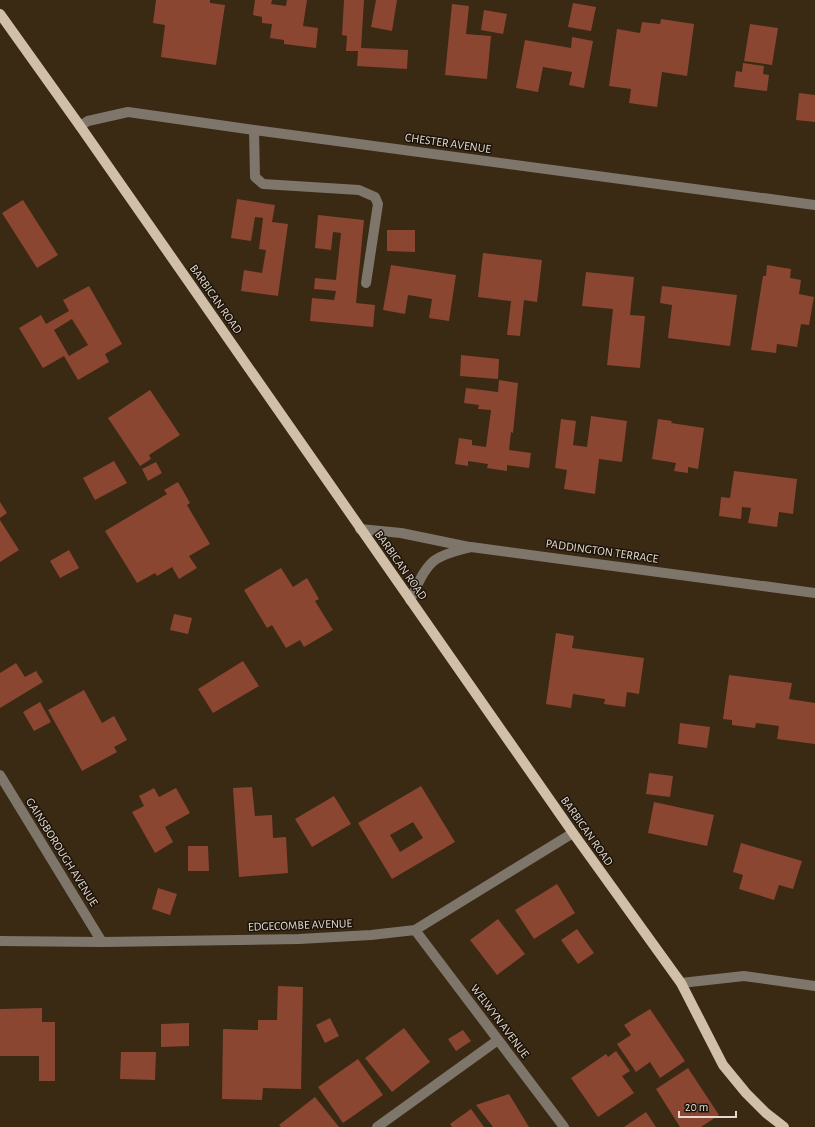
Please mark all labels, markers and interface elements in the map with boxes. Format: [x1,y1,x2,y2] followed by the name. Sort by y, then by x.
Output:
[404,131,492,155] street label: CHESTER AVENUE
[188,262,244,336] street label: BARBICAN ROAD
[373,528,429,602] street label: BARBICAN ROAD
[545,537,659,565] street label: PADDINGTON TERRACE
[559,794,615,868] street label: BARBICAN ROAD
[24,796,100,908] street label: GAINSBOROUGH AVENUE
[248,917,353,933] street label: EDGECOMBE AVENUE
[468,982,532,1060] street label: WELWYN AVENUE
[679,1093,736,1119] scale bar
[685,1101,708,1113] text: 20 m

